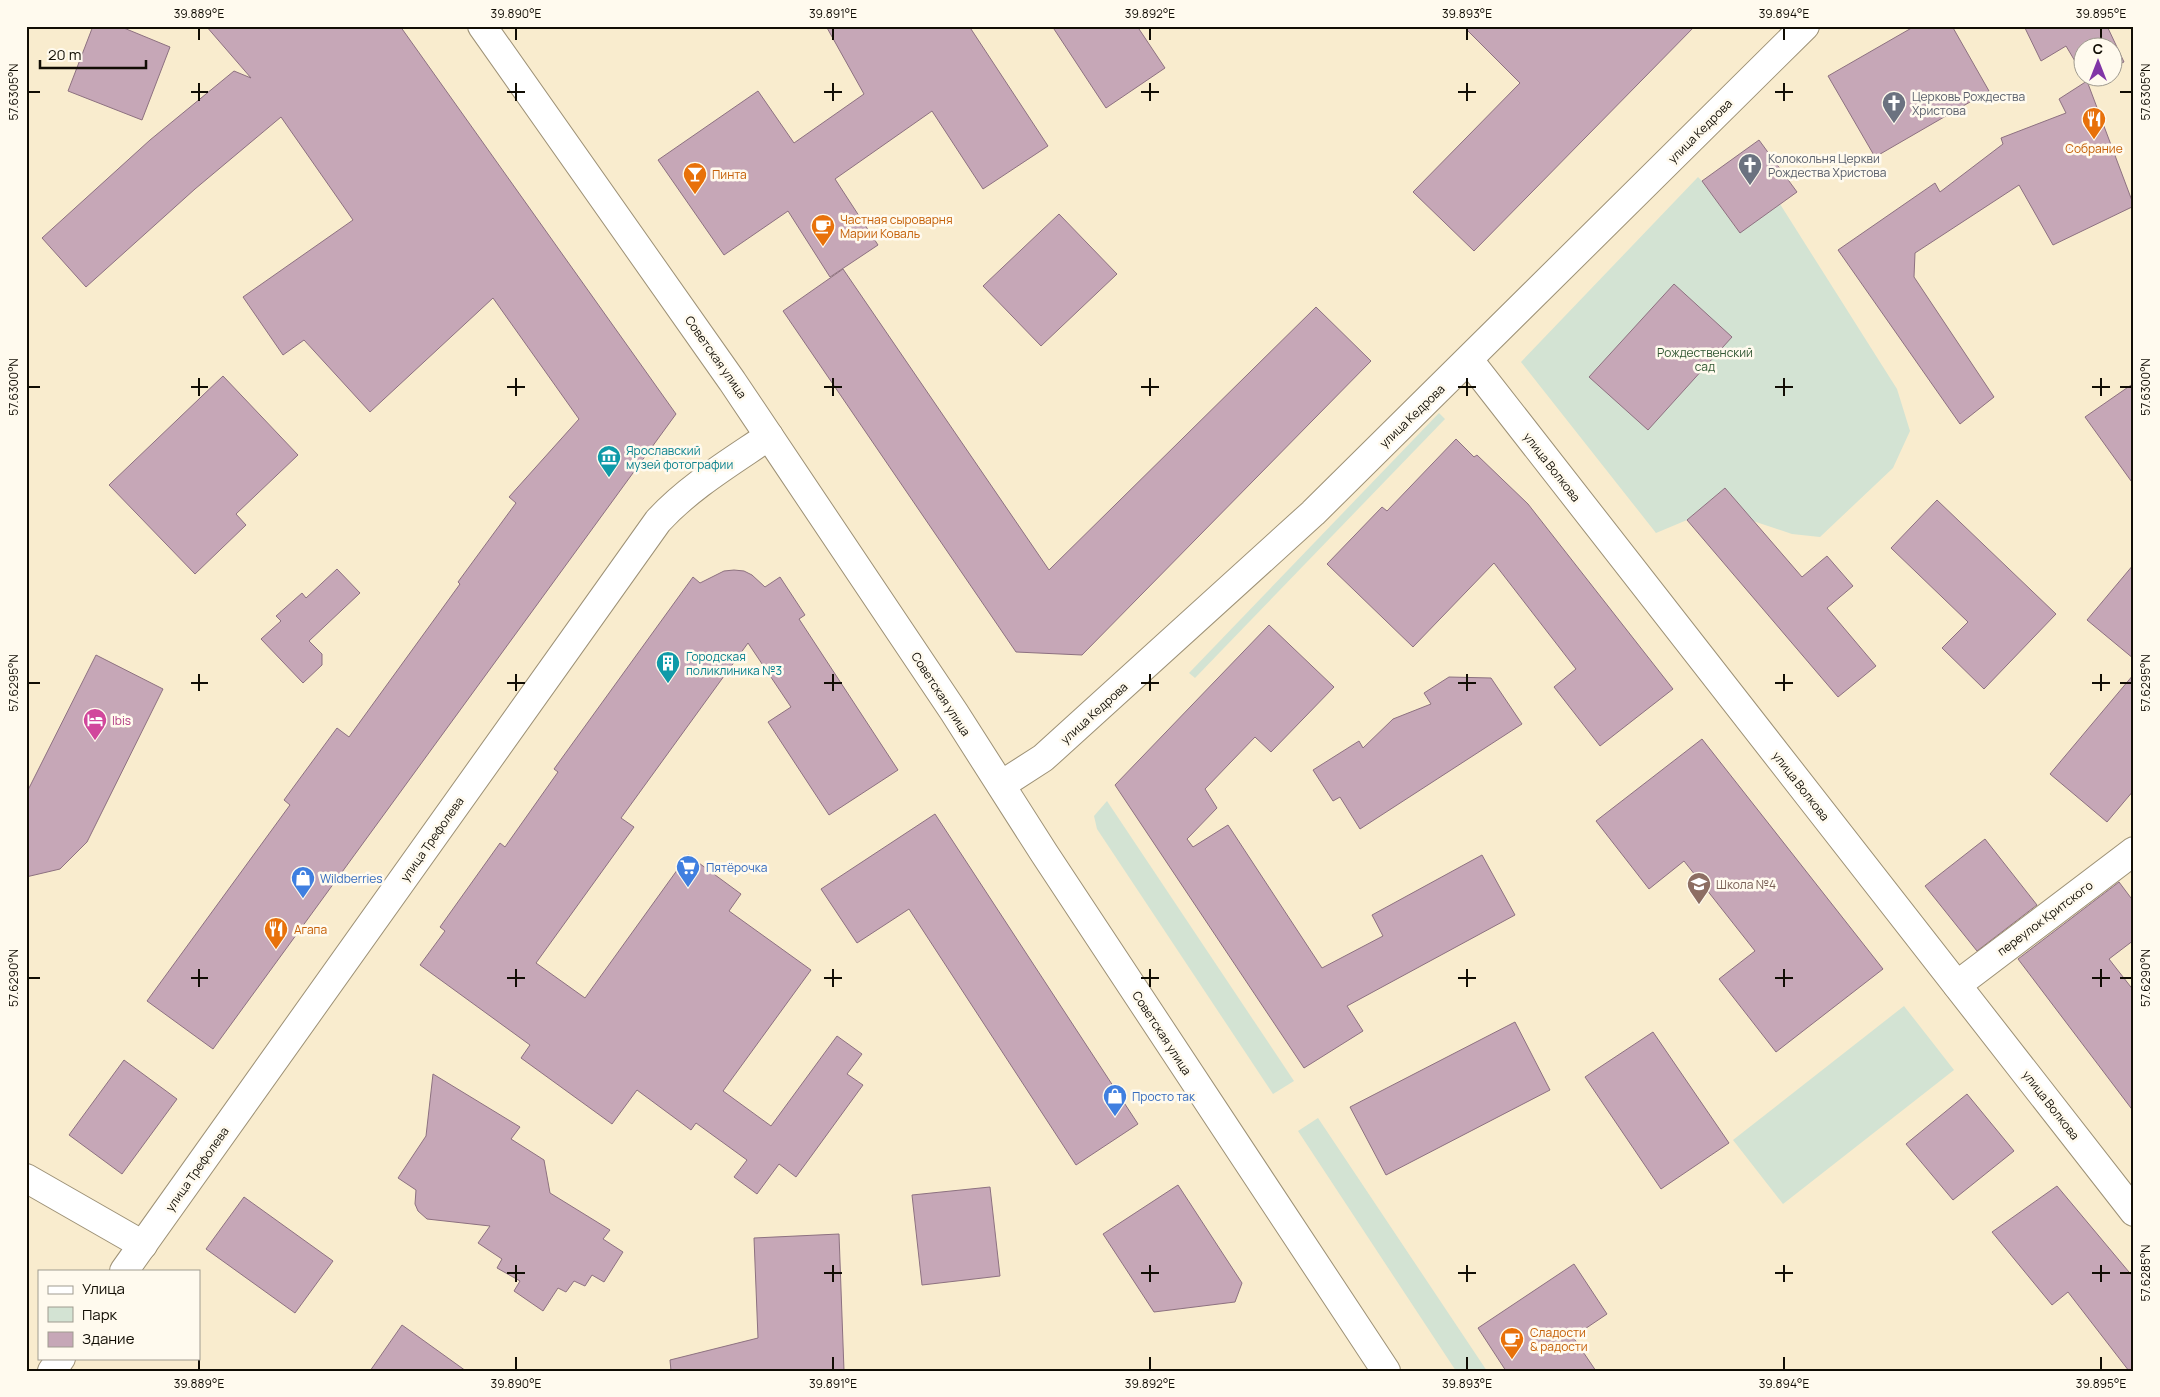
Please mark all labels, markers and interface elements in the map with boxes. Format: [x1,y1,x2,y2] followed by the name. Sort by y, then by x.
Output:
[174,5,224,22] text: 39.889°E
[491,5,542,22] text: 39.890°E
[809,5,857,22] text: 39.891°E
[1125,5,1175,22] text: 39.892°E
[1442,5,1492,22] text: 39.893°E
[1759,5,1809,22] text: 39.894°E
[2076,5,2126,22] text: 39.895°E
[40,38,146,70] scale bar
[2072,38,2122,88] north arrow
[2093,39,2103,58] text: С
[48,44,81,65] text: 20 m
[5,63,22,121] text: 57.6305°N
[2137,63,2154,121] text: 57.6305°N
[1912,88,2025,119] place label: Церковь Рождества Христова
[1881,90,1907,124] church icon: Церковь Рождества Христова
[1664,95,1736,167] street label: улица Кедрова
[2081,106,2107,140] restaurant icon: Собрание
[2065,140,2123,157] place label: Собрание
[1768,150,1886,181] place label: Колокольня Церкви Рождества Христова
[1737,152,1763,186] church icon: Колокольня Церкви Рождества Христова
[682,161,708,195] bar icon: Пинта
[712,166,747,183] place label: Пинта
[840,211,953,242] place label: Частная сыроварня Марии Коваль
[810,213,836,247] cafe icon: Частная сыроварня Марии Коваль
[681,312,751,402] street label: Советская улица
[1657,344,1753,375] park label: Рождественский сад
[5,358,22,416] text: 57.6300°N
[2137,358,2154,416] text: 57.6300°N
[1376,381,1448,451] street label: улица Кедрова
[1520,429,1584,505] street label: улица Волкова
[626,442,733,473] place label: Ярославский музей фотографии
[596,444,622,478] museum icon: Ярославский музей фотографии
[686,648,782,679] place label: Городская поликлиника №3
[907,649,975,739] street label: Советская улица
[655,650,681,684] building icon: Городская поликлиника №3
[5,654,22,712] text: 57.6295°N
[2137,654,2154,712] text: 57.6295°N
[1057,678,1131,748] street label: улица Кедрова
[82,707,108,741] hotel icon: Ibis
[112,712,131,729] place label: Ibis
[1769,748,1833,824] street label: улица Волкова
[396,793,468,885] street label: улица Трефолева
[675,854,701,888] supermarket icon: Пятёрочка
[706,859,767,876] place label: Пятёрочка
[290,865,316,899] shop icon: Wildberries
[320,870,383,887] place label: Wildberries
[1686,871,1712,905] school or university icon: Школа №4
[1716,876,1776,893] place label: Школа №4
[1994,876,2096,960] street label: переулок Критского
[263,916,289,950] restaurant icon: Агапа
[294,921,327,938] place label: Агапа
[5,949,22,1007] text: 57.6290°N
[2137,949,2154,1007] text: 57.6290°N
[1128,988,1196,1078] street label: Советская улица
[2019,1067,2083,1143] street label: улица Волкова
[1102,1083,1128,1117] shop icon: Просто так
[1132,1088,1196,1105] place label: Просто так
[161,1123,233,1215] street label: улица Трефолева
[2137,1245,2154,1302] text: 57.6285°N
[38,1270,200,1360] legend
[82,1278,125,1299] text: Улица
[82,1304,118,1325] text: Парк
[1530,1324,1588,1355] place label: Сладости & радости
[1499,1326,1525,1360] cafe icon: Сладости & радости
[82,1328,135,1349] text: Здание
[174,1375,224,1392] text: 39.889°E
[491,1375,542,1392] text: 39.890°E
[809,1375,857,1392] text: 39.891°E
[1125,1375,1175,1392] text: 39.892°E
[1442,1375,1492,1392] text: 39.893°E
[1759,1375,1809,1392] text: 39.894°E
[2076,1375,2126,1392] text: 39.895°E

